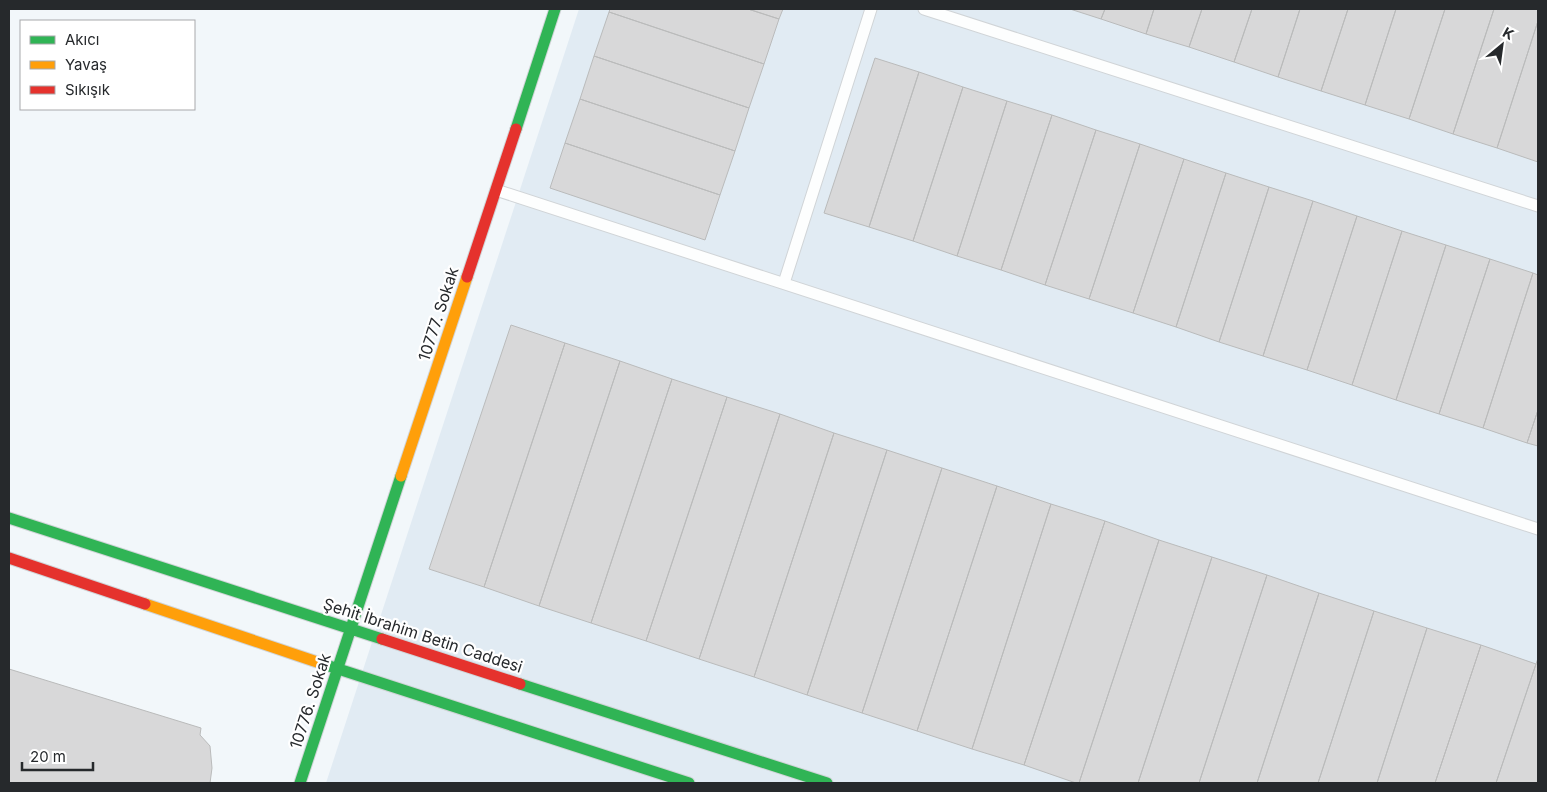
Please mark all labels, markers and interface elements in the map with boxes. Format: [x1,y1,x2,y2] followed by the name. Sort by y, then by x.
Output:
[20,20,195,110] legend
[1477,20,1527,70] north arrow
[1500,23,1517,43] text: K
[65,30,99,49] text: Akıcı
[65,55,107,74] text: Yavaş
[65,80,111,99] text: Sıkışık
[413,264,463,363] street label: 10777. Sokak
[321,593,525,677] street label: Şehit İbrahim Betin Caddesi
[285,650,335,751] street label: 10776. Sokak
[22,740,94,772] scale bar
[30,747,66,766] text: 20 m

